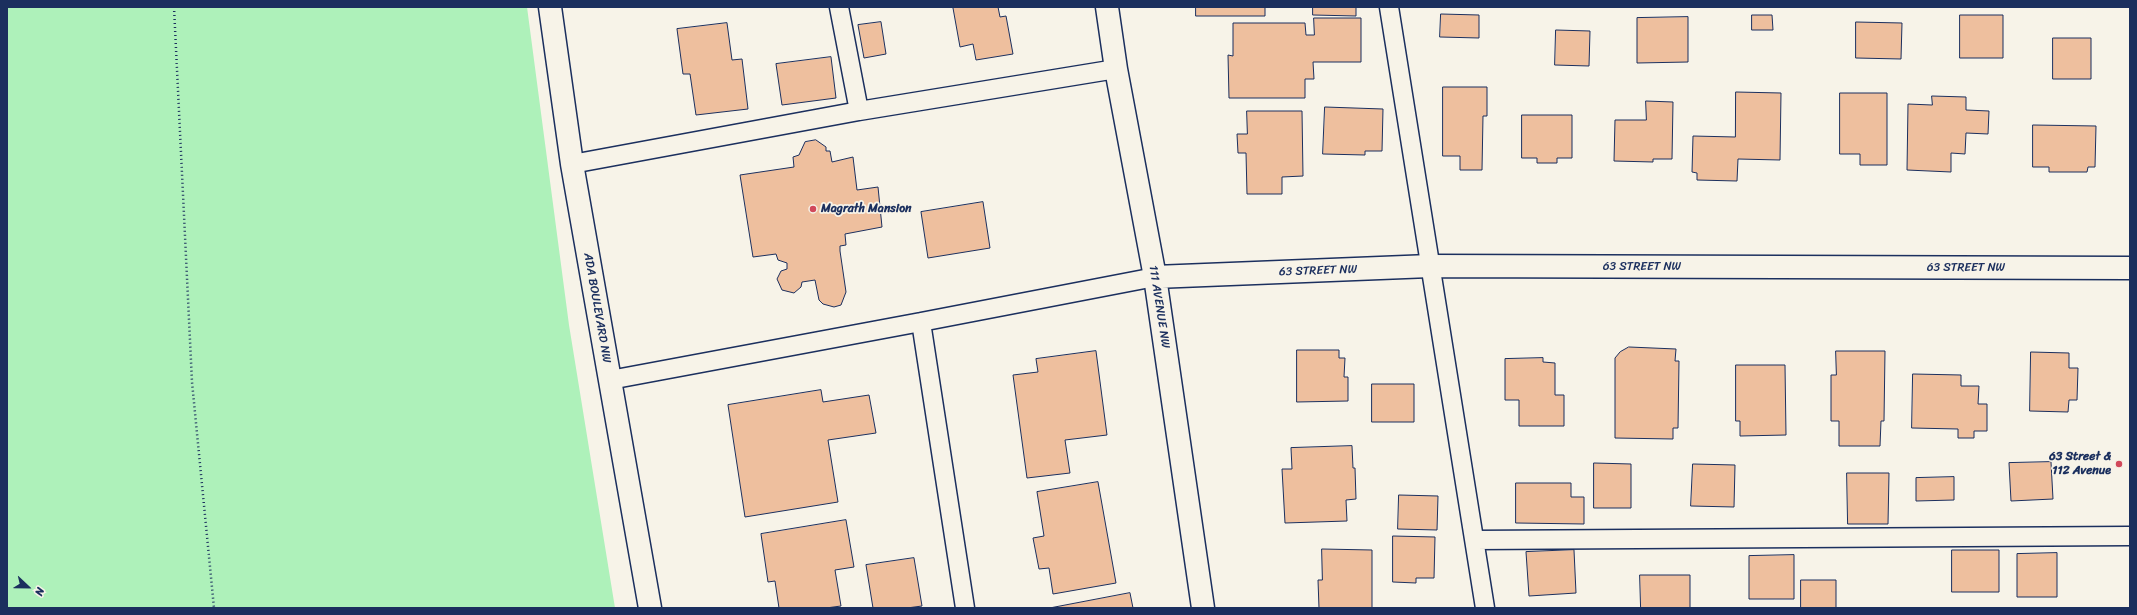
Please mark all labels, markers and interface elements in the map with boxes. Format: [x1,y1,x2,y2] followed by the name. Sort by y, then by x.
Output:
[821,202,912,216] place label: Magrath Mansion
[808,204,818,214] marker: Magrath Mansion
[580,252,614,364] street label: ADA BOULEVARD NW
[1603,260,1681,274] street label: 63 STREET NW
[1927,261,2005,275] street label: 63 STREET NW
[1279,262,1357,280] street label: 63 STREET NW
[1145,265,1173,349] street label: 111 AVENUE NW
[2049,450,2111,478] place label: 63 Street & 112 Avenue
[2114,459,2124,469] marker: 63 Street & 112 Avenue
[8,567,48,607] north arrow
[29,585,50,599] text: N

